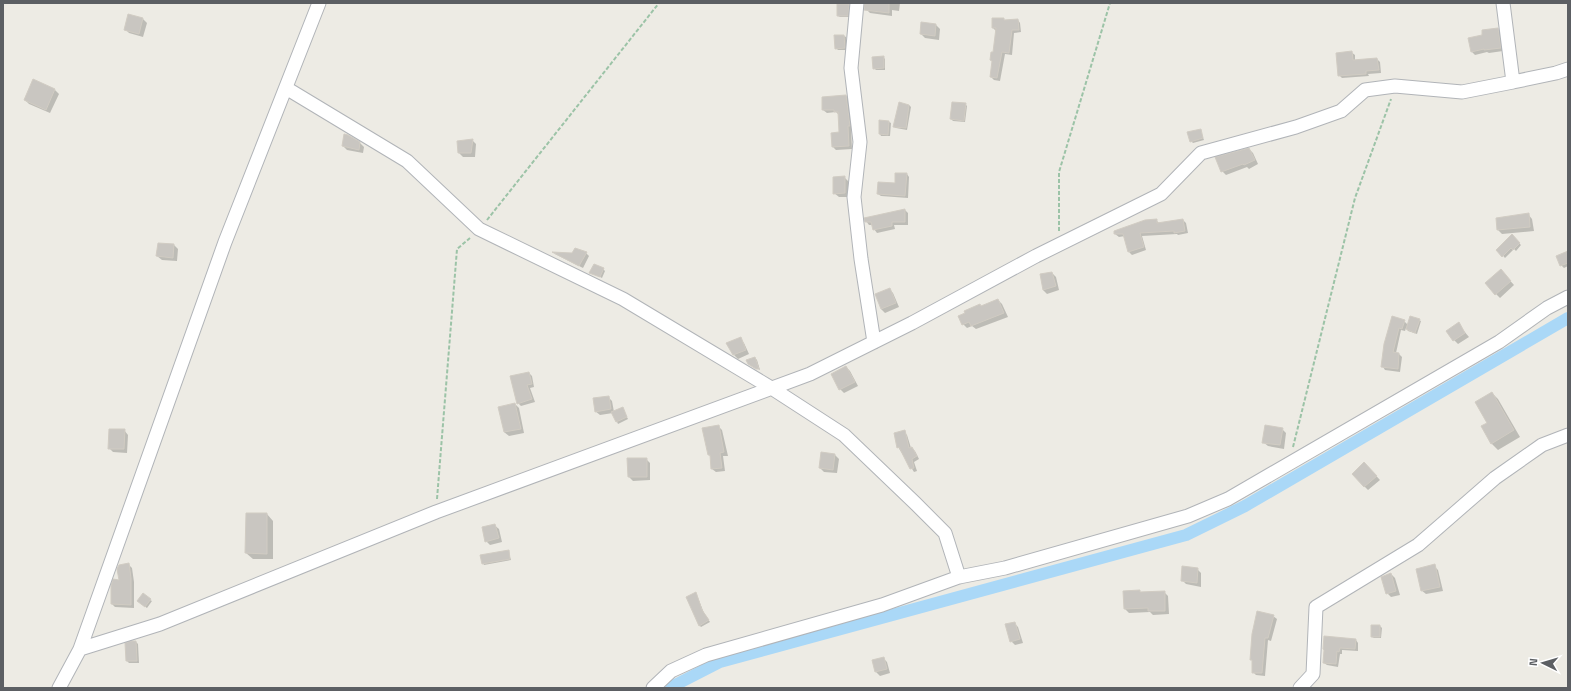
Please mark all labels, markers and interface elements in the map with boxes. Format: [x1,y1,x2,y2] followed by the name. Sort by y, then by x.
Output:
[1523,643,1563,683] north arrow
[1525,658,1541,667] text: N

